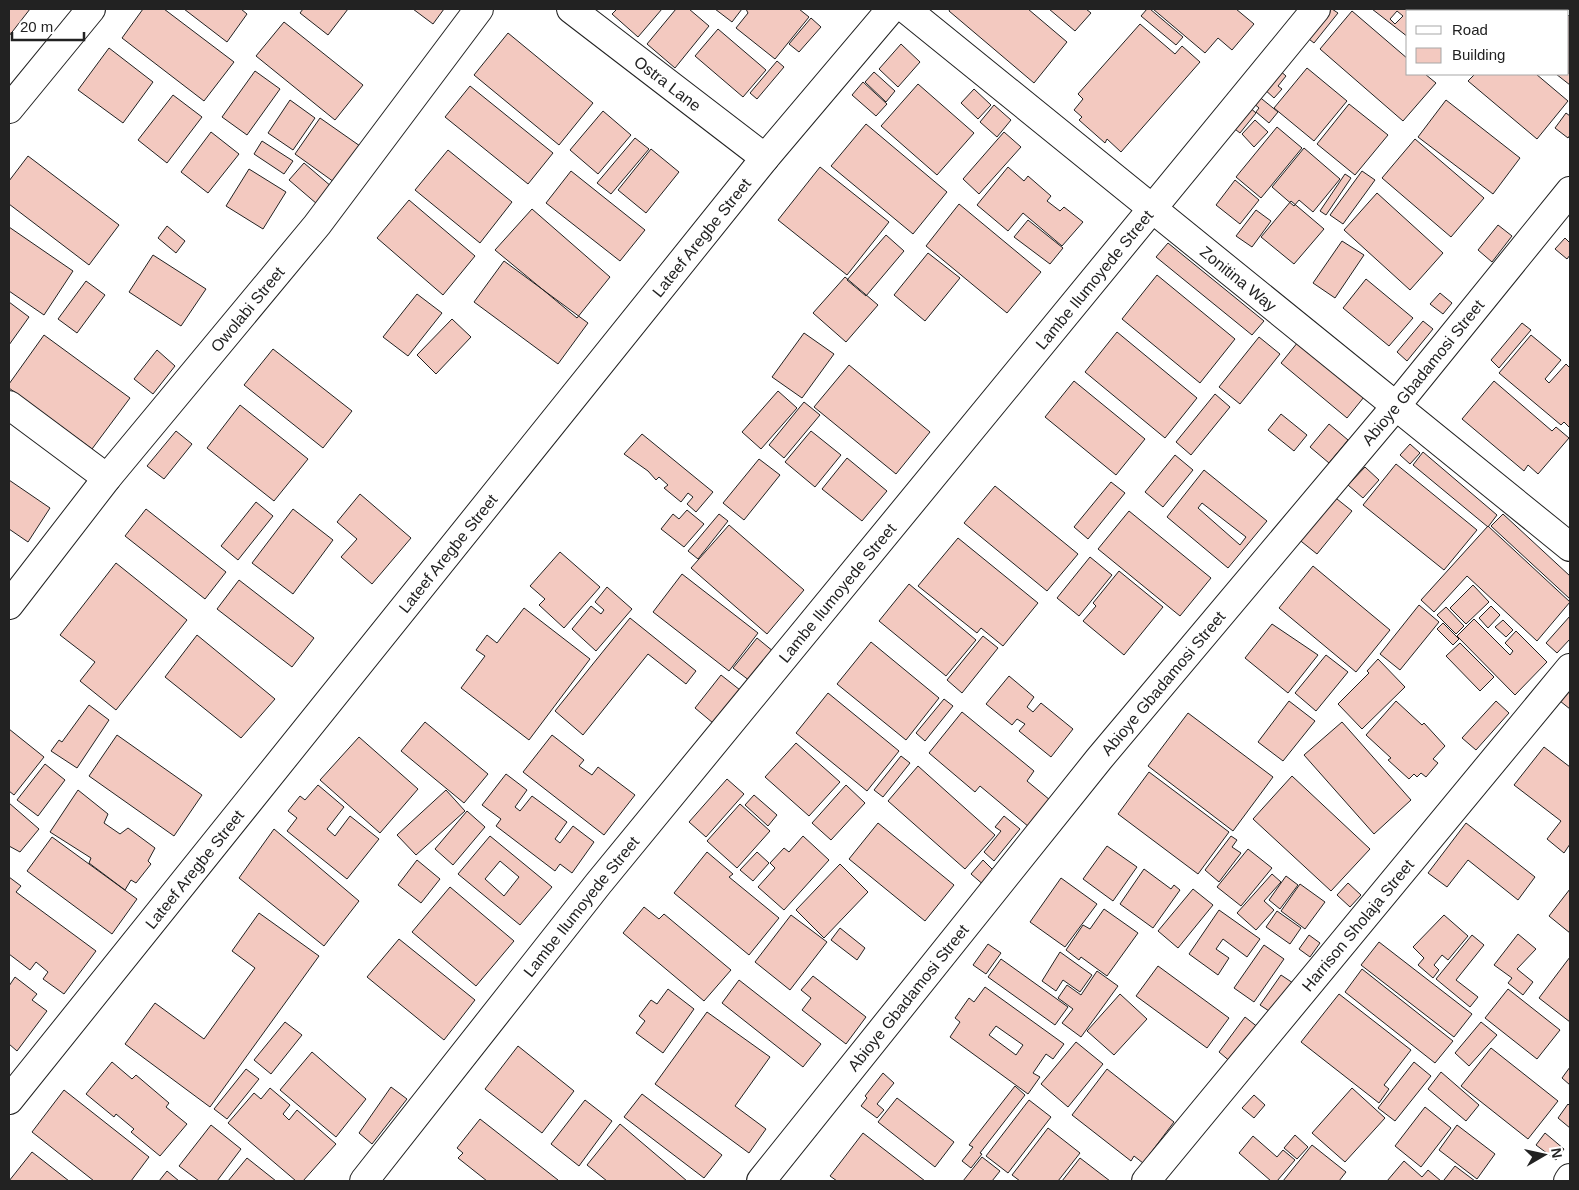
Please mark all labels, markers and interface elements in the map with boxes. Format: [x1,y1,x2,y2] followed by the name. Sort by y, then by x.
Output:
[12,10,85,42] scale bar
[1406,10,1569,75] legend
[20,18,53,35] text: 20 m
[1452,21,1488,38] text: Road
[1452,46,1505,63] text: Building
[631,53,704,115] street label: Ostra Lane
[649,175,755,300] street label: Lateef Aregbe Street
[1032,207,1157,353] street label: Lambe Ilumoyede Street
[1197,243,1280,315] street label: Zonitina Way
[208,263,288,355] street label: Owolabi Street
[1359,296,1488,449] street label: Abioye Gbadamosi Street
[396,491,501,616] street label: Lateef Aregbe Street
[776,520,900,666] street label: Lambe Ilumoyede Street
[1098,608,1229,759] street label: Abioye Gbadamosi Street
[142,806,248,932] street label: Lateef Aregbe Street
[520,833,643,980] street label: Lambe Ilumoyede Street
[1299,856,1418,995] street label: Harrison Sholaja Street
[845,921,972,1074] street label: Abioye Gbadamosi Street
[1519,1130,1569,1180] north arrow
[1548,1147,1566,1159] text: N

